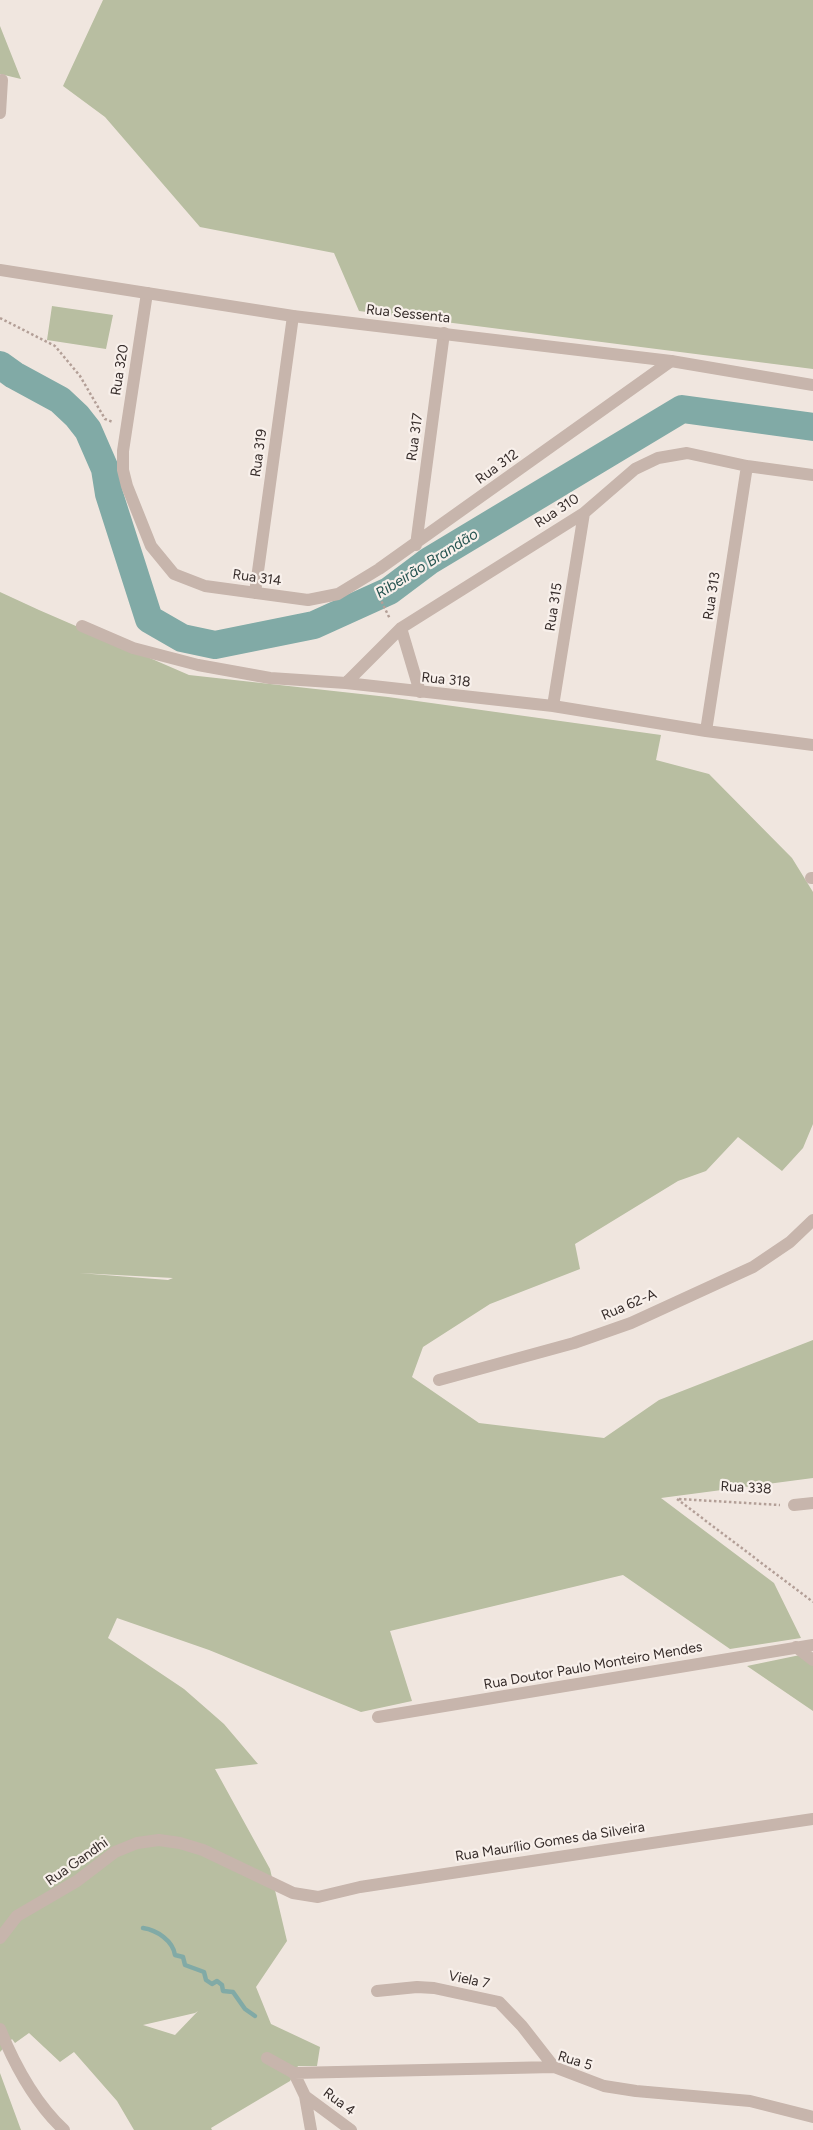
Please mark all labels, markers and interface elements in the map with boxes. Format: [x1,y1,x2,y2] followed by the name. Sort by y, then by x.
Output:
[365,301,451,327] street label: Rua Sessenta
[108,343,132,397] street label: Rua 320
[403,412,427,462] street label: Rua 317
[247,428,271,478] street label: Rua 319
[472,446,522,488] street label: Rua 312
[532,490,582,532] street label: Rua 310
[372,525,482,603] water label: Ribeirão Brandão
[231,566,283,590] street label: Rua 314
[700,571,724,621] street label: Rua 313
[542,582,566,632] street label: Rua 315
[421,669,471,691] street label: Rua 318
[599,1286,659,1324] street label: Rua 62-A
[720,1478,772,1498] street label: Rua 338
[482,1638,704,1694] street label: Rua Doutor Paulo Monteiro Mendes
[454,1819,646,1865] street label: Rua Maurílio Gomes da Silveira
[43,1834,111,1890] street label: Rua Gandhi
[447,1967,491,1993] street label: Viela 7
[556,2048,594,2074] street label: Rua 5
[320,2084,358,2120] street label: Rua 4

